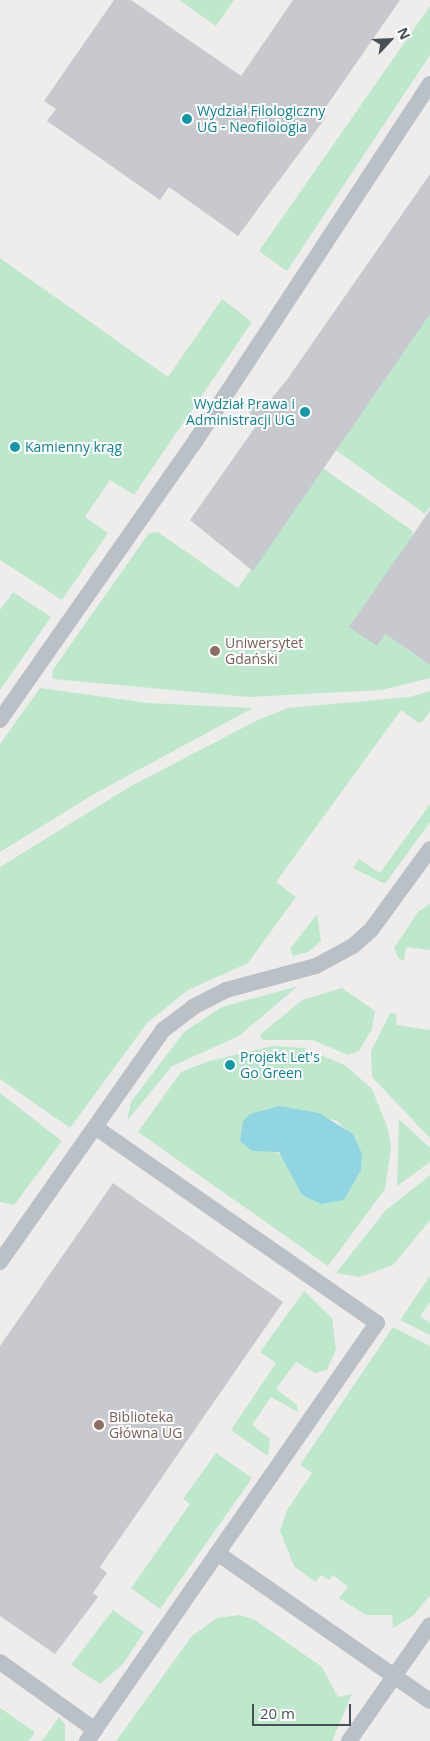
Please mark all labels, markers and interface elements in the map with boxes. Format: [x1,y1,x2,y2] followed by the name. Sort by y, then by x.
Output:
[365,15,415,65] north arrow
[393,24,415,43] text: N
[197,103,325,136] place label: Wydział Filologiczny UG - Neofilologia
[181,113,193,125] marker: Wydział Filologiczny UG - Neofilologia
[186,396,295,428] place label: Wydział Prawa i Administracji UG
[299,406,311,418] marker: Wydział Prawa i Administracji UG
[25,439,122,455] place label: Kamienny krąg
[9,441,21,453] marker: Kamienny krąg
[225,635,303,668] place label: Uniwersytet Gdański
[209,645,221,657] marker: Uniwersytet Gdański
[240,1049,320,1082] place label: Projekt Let's Go Green
[224,1059,236,1071] marker: Projekt Let's Go Green
[109,1409,182,1441] place label: Biblioteka Główna UG
[93,1419,105,1431] marker: Biblioteka Główna UG
[255,1694,354,1726] scale bar
[260,1703,295,1723] text: 20 m

